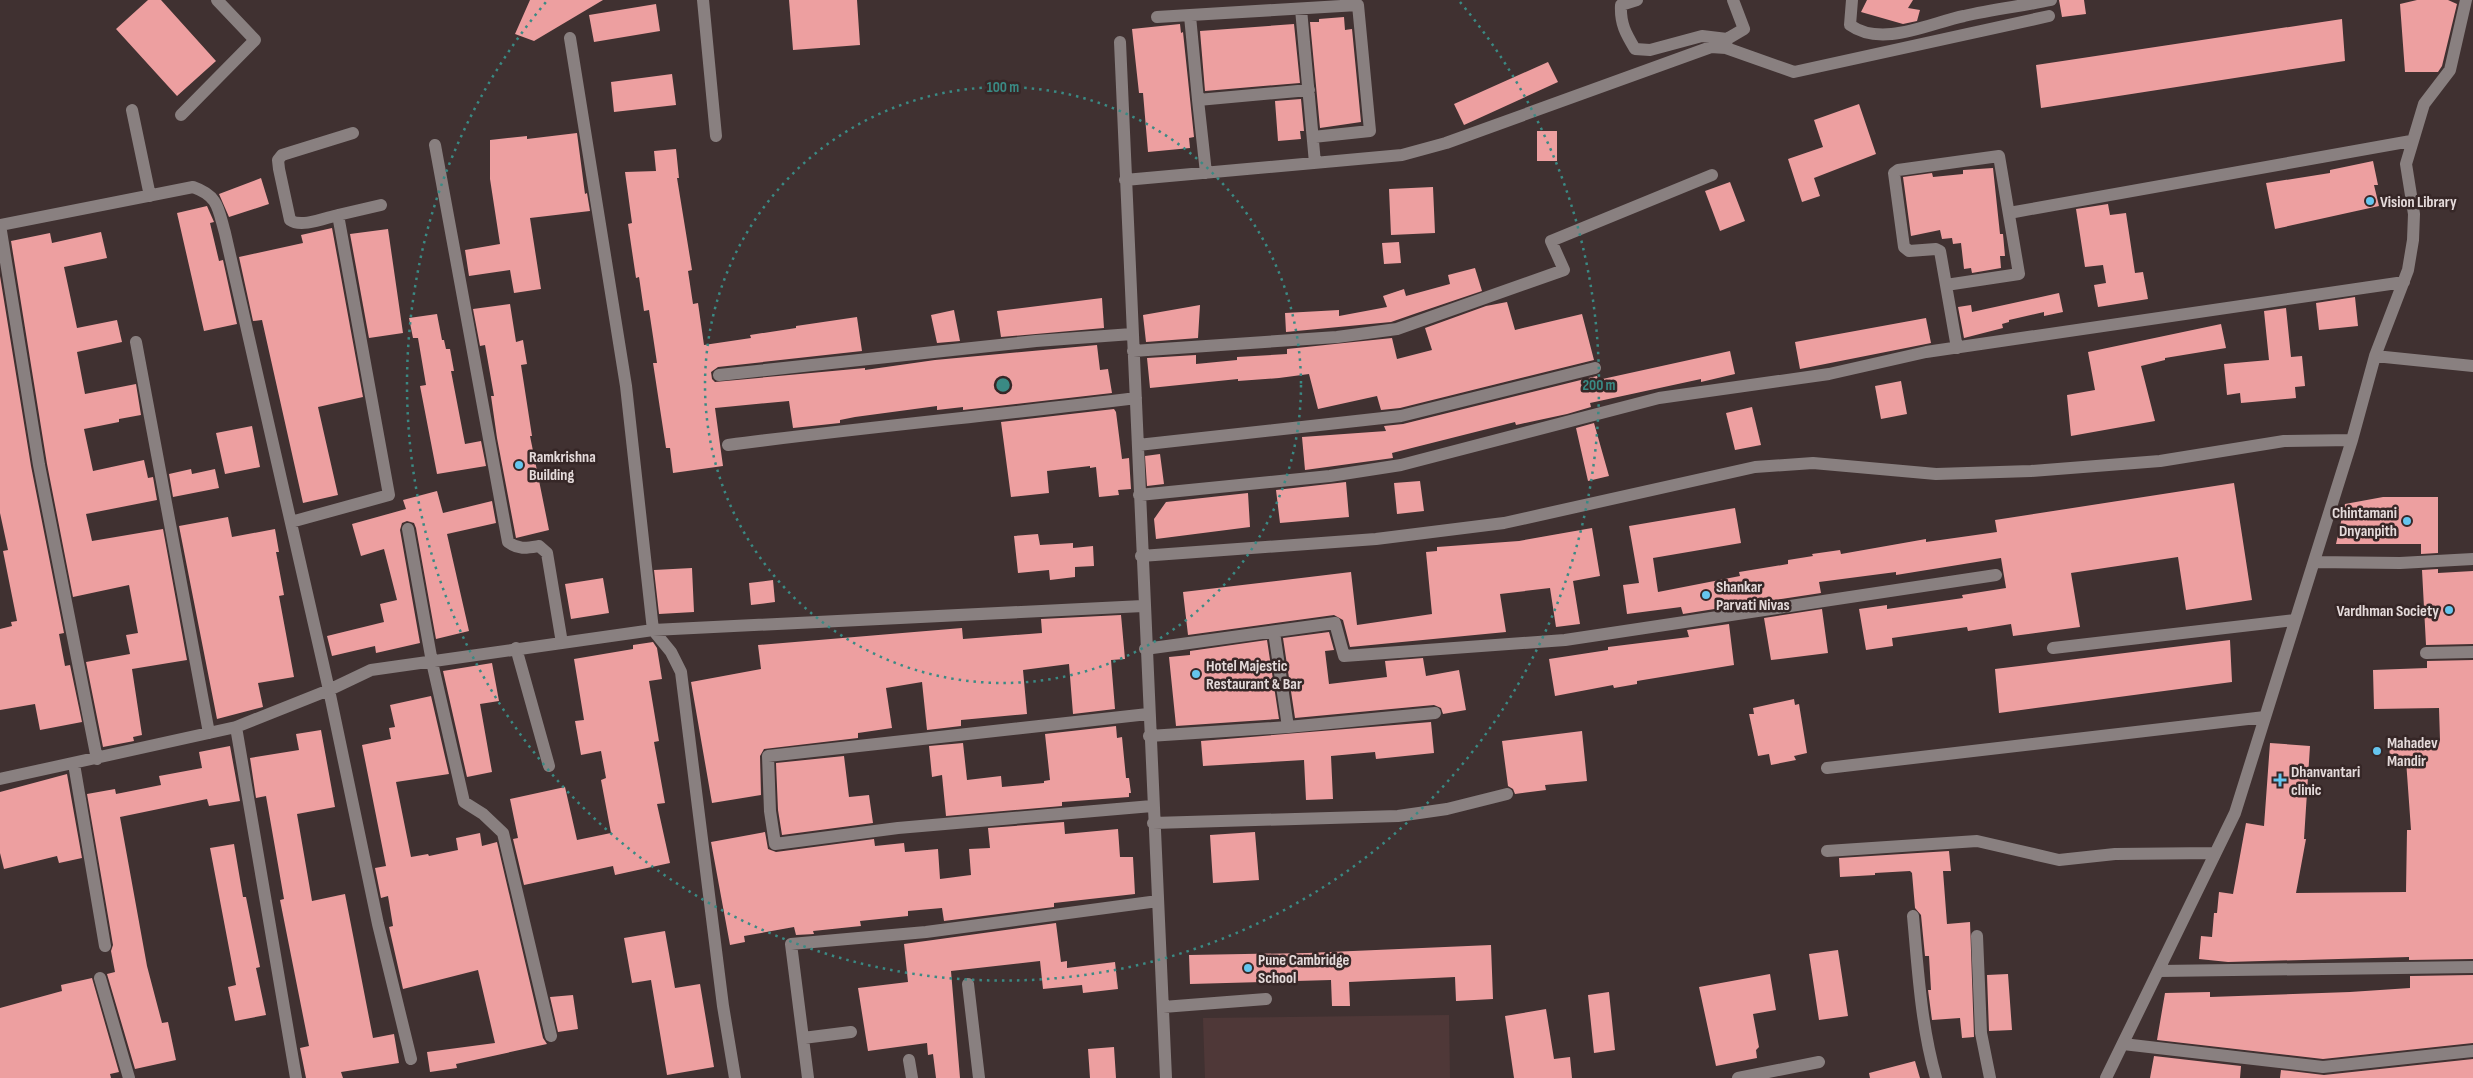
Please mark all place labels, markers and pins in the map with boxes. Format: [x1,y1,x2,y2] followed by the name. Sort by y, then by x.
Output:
[2380,193,2457,212] place label: Vision Library
[2364,195,2376,207] marker: Vision Library
[994,376,1012,394] centre of rings
[529,448,596,485] place label: Ramkrishna Building
[513,459,525,471] marker: Ramkrishna Building
[2332,504,2397,541] place label: Chintamani Dnyanpith
[2401,515,2413,527] marker: Chintamani Dnyanpith
[1716,578,1790,615] place label: Shankar Parvati Nivas
[1700,589,1712,601] marker: Shankar Parvati Nivas
[2336,602,2439,621] place label: Vardhman Society
[2443,604,2455,616] marker: Vardhman Society
[1206,657,1302,694] place label: Hotel Majestic Restaurant & Bar
[1190,668,1202,680] marker: Hotel Majestic Restaurant & Bar
[2387,734,2438,771] place label: Mahadev Mandir
[2371,745,2383,757] marker: Mahadev Mandir
[2291,763,2360,800] place label: Dhanvantari clinic
[2273,773,2287,787] marker: Dhanvantari clinic
[1258,951,1350,988] place label: Pune Cambridge School
[1242,962,1254,974] marker: Pune Cambridge School

